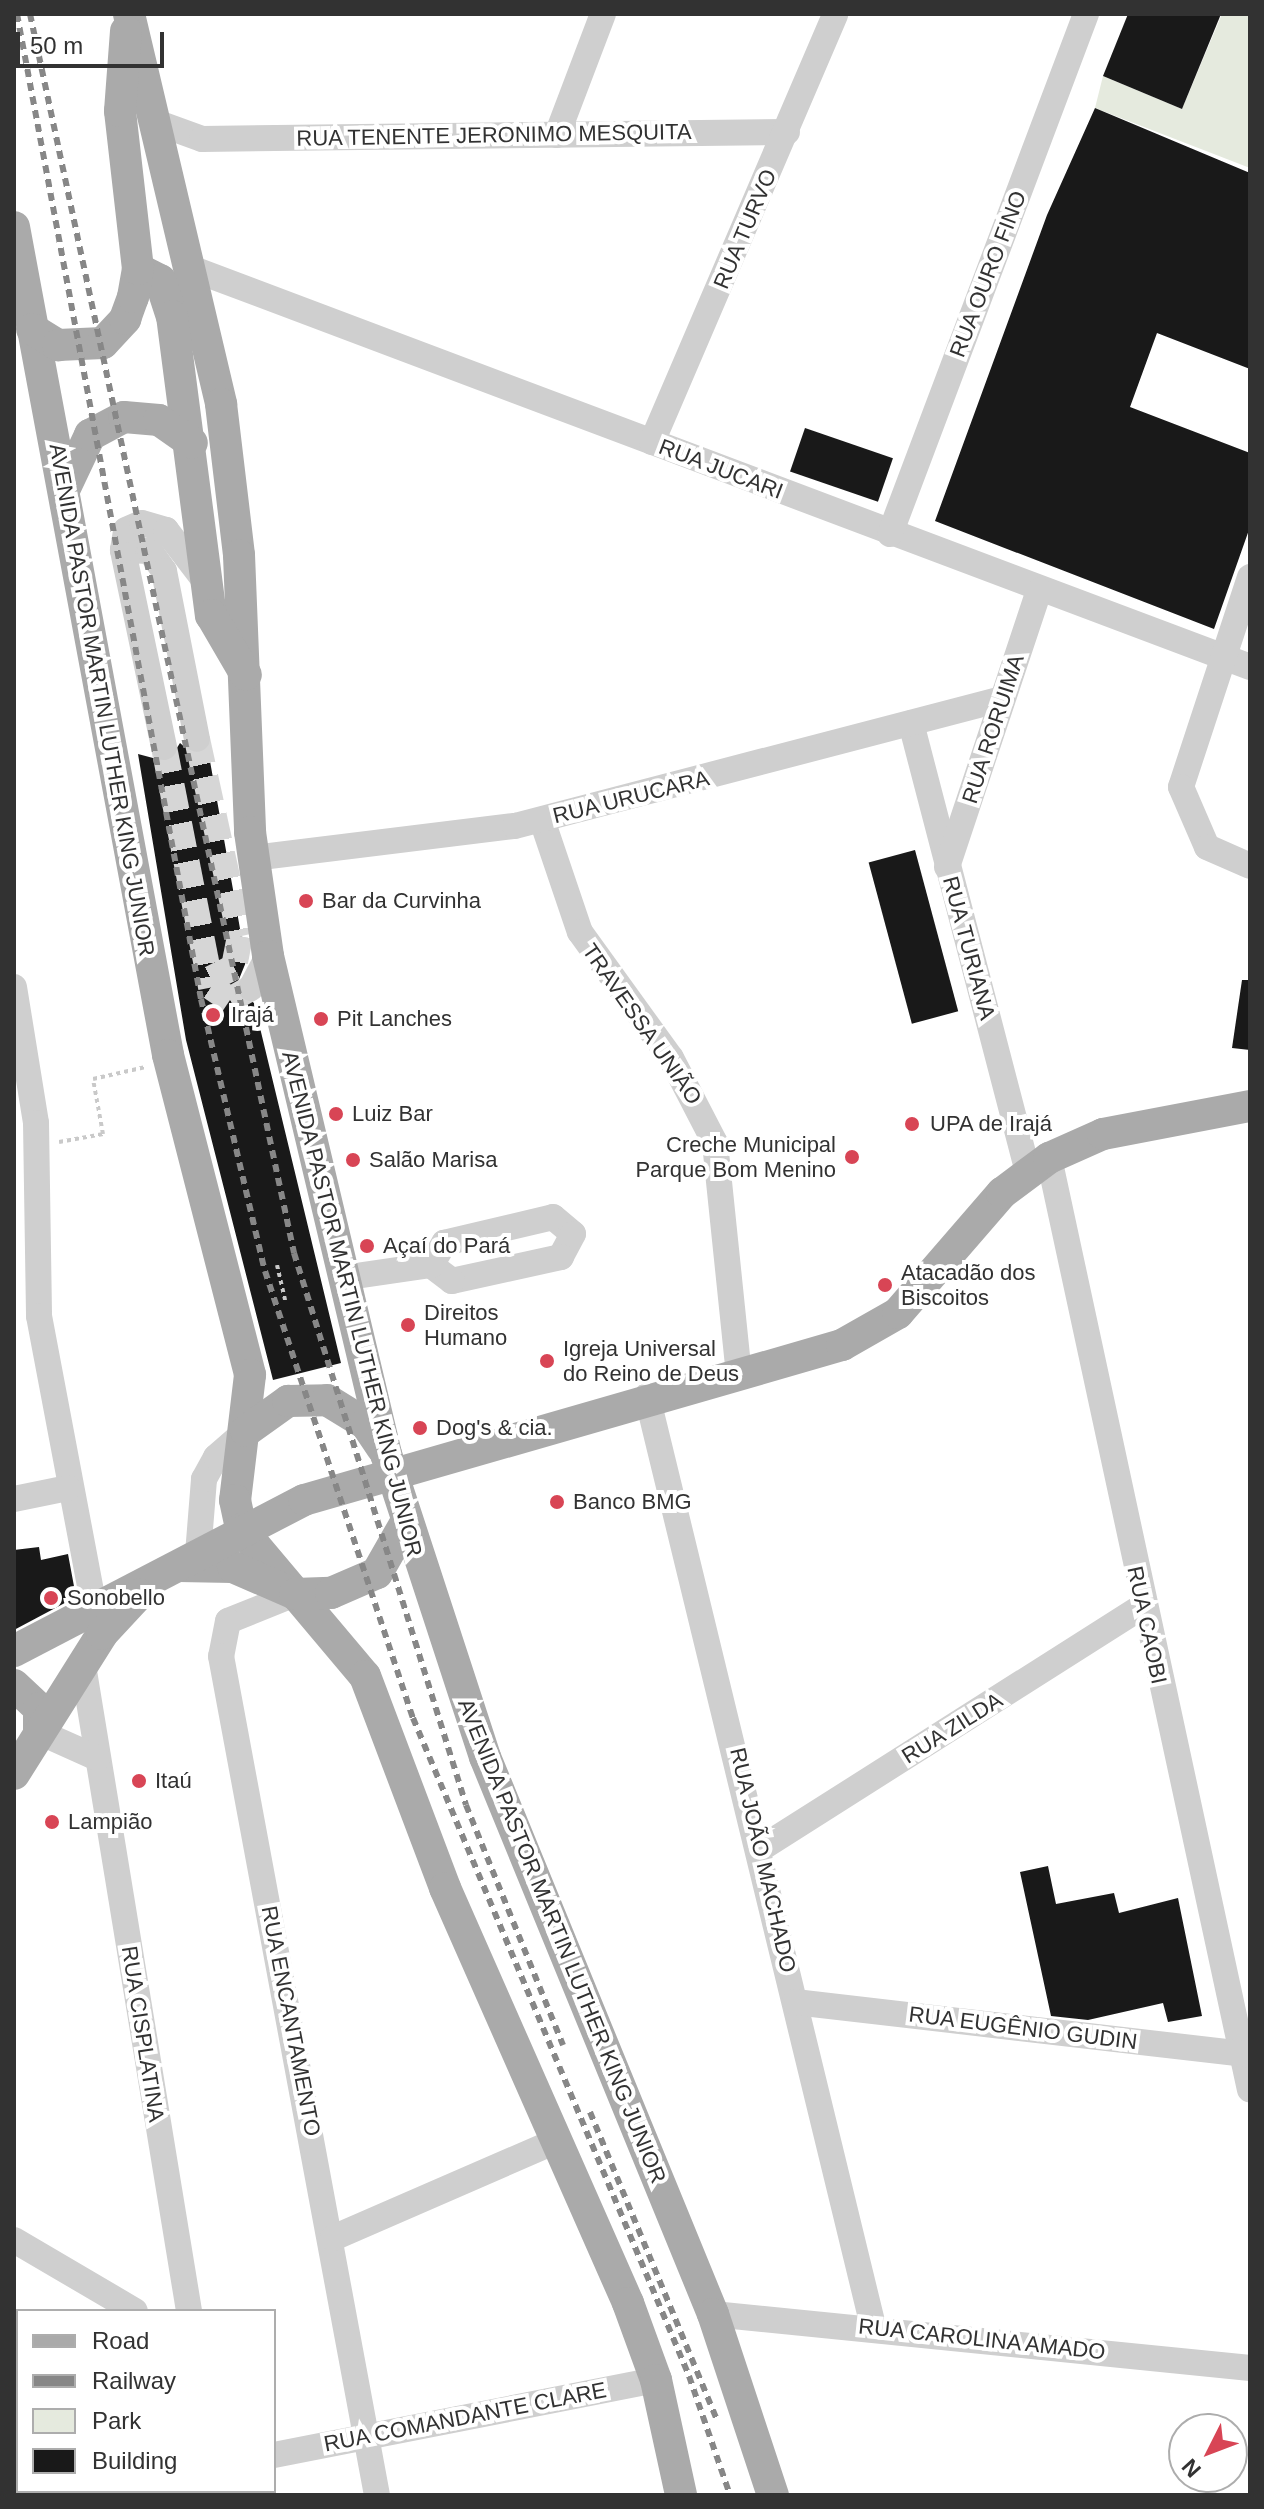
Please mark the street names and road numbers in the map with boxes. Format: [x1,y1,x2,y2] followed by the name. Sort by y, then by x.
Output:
[295,118,693,152] street label: RUA TENENTE JERONIMO MESQUITA
[708,164,782,294] street label: RUA TURVO
[944,187,1032,361] street label: RUA OURO FINO
[655,433,787,505] street label: RUA JUCARI
[44,441,160,959] street label: AVENIDA PASTOR MARTIN LUTHER KING JUNIOR
[956,651,1030,807] street label: RUA RORUIMA
[550,765,712,829] street label: RUA URUCARA
[937,873,1001,1023] street label: RUA TURIANA
[576,938,708,1110] street label: TRAVESSA UNIÃO
[276,1048,428,1560] street label: AVENIDA PASTOR MARTIN LUTHER KING JUNIOR
[1122,1563,1172,1687] street label: RUA CAOBI
[896,1686,1008,1770] street label: RUA ZILDA
[452,1694,672,2188] street label: AVENIDA PASTOR MARTIN LUTHER KING JUNIOR
[724,1744,802,1976] street label: RUA JOÃO MACHADO
[256,1903,326,2139] street label: RUA ENCANTAMENTO
[116,1943,170,2125] street label: RUA CISPLATINA
[907,2001,1139,2055] street label: RUA EUGÊNIO GUDIN
[855,2313,1109,2365] street label: RUA CAROLINA AMADO
[321,2377,609,2457] street label: RUA COMANDANTE CLARE

